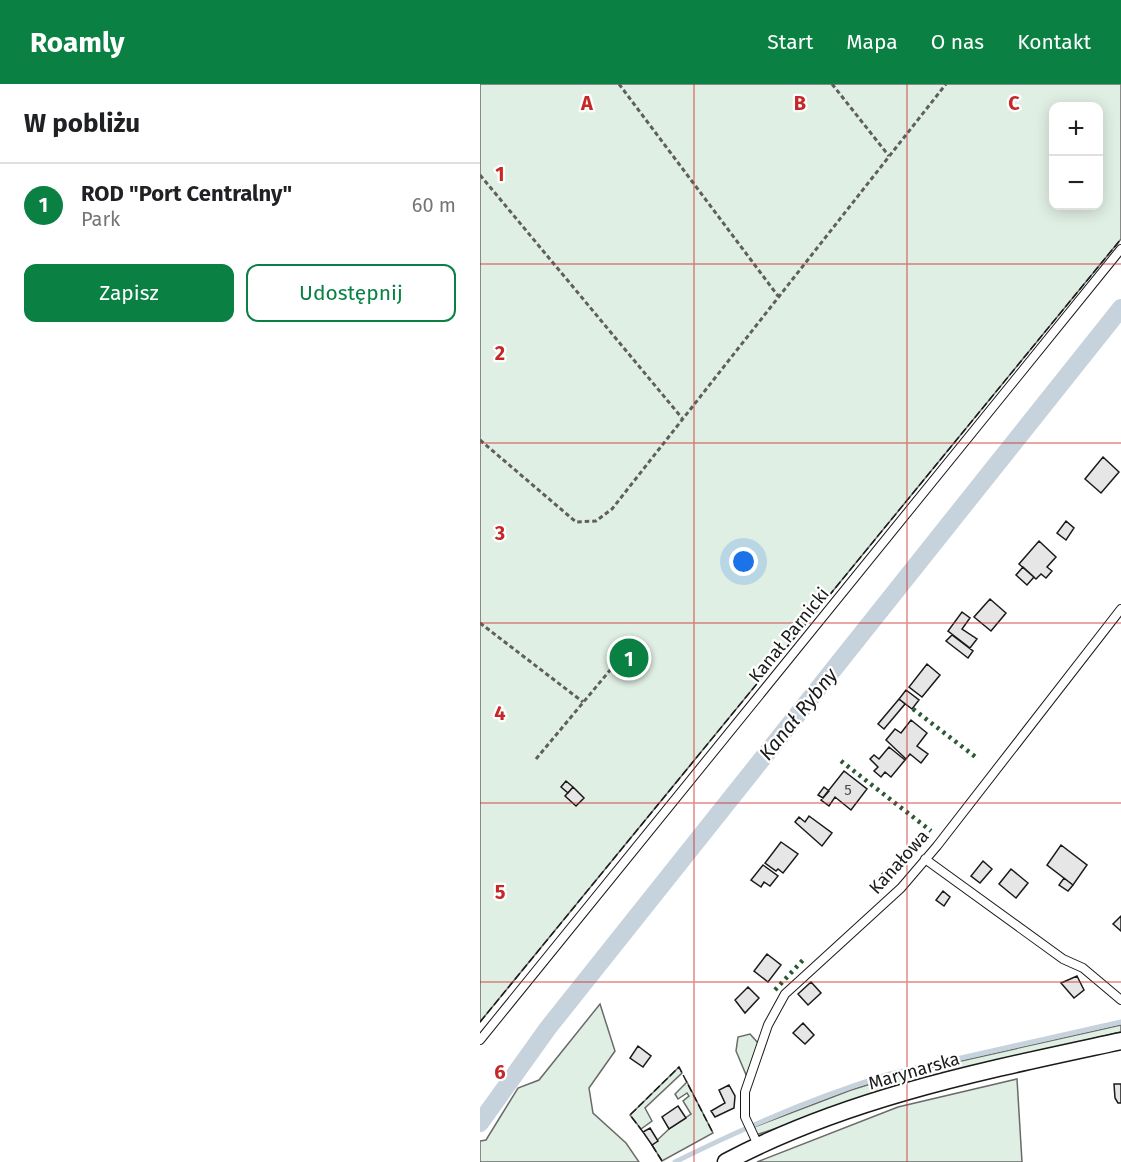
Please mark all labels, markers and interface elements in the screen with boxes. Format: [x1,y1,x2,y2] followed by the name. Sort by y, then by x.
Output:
[30,26,124,59] text: Roamly
[767,29,813,55] text: Start
[846,29,898,55] text: Mapa
[931,29,984,55] text: O nas
[1017,29,1091,55] text: Kontakt
[580,91,594,115] text: A
[794,91,806,115] text: B
[1008,91,1020,115] text: C
[1049,102,1103,210] map controls
[1049,102,1103,156] button: +
[24,108,140,139] text: W pobliżu
[1049,156,1103,210] button: −
[495,162,505,186] text: 1
[81,180,292,207] text: ROD "Port Centralny"
[39,193,48,217] text: 1
[412,193,456,217] text: 60 m
[81,207,120,231] text: Park
[24,264,234,322] button: Zapisz
[246,264,456,322] button: Udostępnij
[495,341,505,365] text: 2
[494,521,505,545] text: 3
[729,547,758,576] your location
[744,583,834,687] street label: Kanał Parnicki
[610,636,648,680] pin: 1
[754,662,843,765] water label: Kanał Rybny
[494,701,506,725] text: 4
[844,781,852,799] house number: 5
[864,825,934,899] street label: Kanałowa
[495,880,506,904] text: 5
[866,1048,962,1094] street label: Marynarska
[494,1060,506,1084] text: 6

